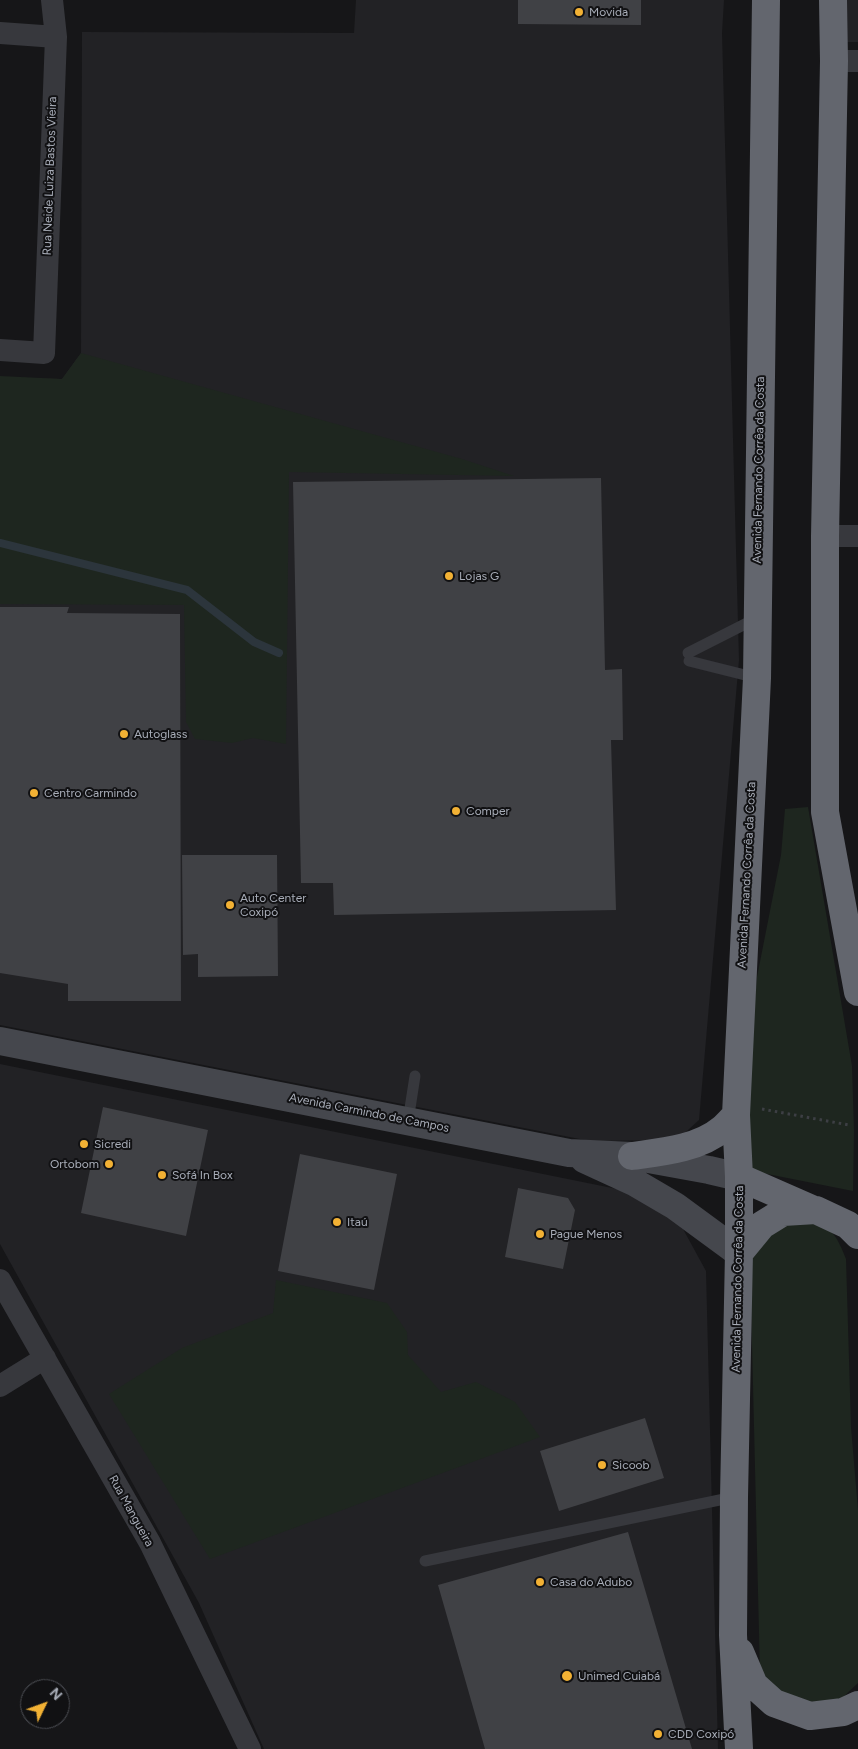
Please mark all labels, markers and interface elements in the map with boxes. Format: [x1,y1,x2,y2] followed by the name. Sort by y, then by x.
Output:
[589,5,628,19] place label: Movida
[573,6,585,18] marker: Movida
[40,96,60,256] street label: Rua Neide Luiza Bastos Vieira
[750,376,768,564] street label: Avenida Fernando Corrêa da Costa
[459,569,499,583] place label: Lojas G
[443,570,455,582] marker: Lojas G
[134,727,187,741] place label: Autoglass
[118,728,130,740] marker: Autoglass
[735,781,759,969] street label: Avenida Fernando Corrêa da Costa
[44,786,137,800] place label: Centro Carmindo
[28,787,40,799] marker: Centro Carmindo
[466,804,510,818] place label: Comper
[450,805,462,817] marker: Comper
[240,891,306,919] place label: Auto Center Coxipó
[224,899,236,911] marker: Auto Center Coxipó
[288,1090,450,1136] street label: Avenida Carmindo de Campos
[94,1137,131,1151] place label: Sicredi
[78,1138,90,1150] marker: Sicredi
[50,1157,99,1171] place label: Ortobom
[103,1158,115,1170] marker: Ortobom
[172,1168,233,1182] place label: Sofá In Box
[156,1169,168,1181] marker: Sofá In Box
[729,1185,747,1373] street label: Avenida Fernando Corrêa da Costa
[347,1215,368,1229] place label: Itaú
[331,1216,343,1228] marker: Itaú
[550,1227,622,1241] place label: Pague Menos
[534,1228,546,1240] marker: Pague Menos
[612,1458,650,1472] place label: Sicoob
[596,1459,608,1471] marker: Sicoob
[105,1473,157,1549] street label: Rua Mangueira
[550,1575,632,1589] place label: Casa do Adubo
[534,1576,546,1588] marker: Casa do Adubo
[560,1669,574,1683] marker: Unimed Cuiabá
[578,1669,660,1683] place label: Unimed Cuiabá
[20,1679,70,1729] north arrow
[46,1685,66,1704] text: N
[668,1727,734,1741] place label: CDD Coxipó
[652,1728,664,1740] marker: CDD Coxipó

